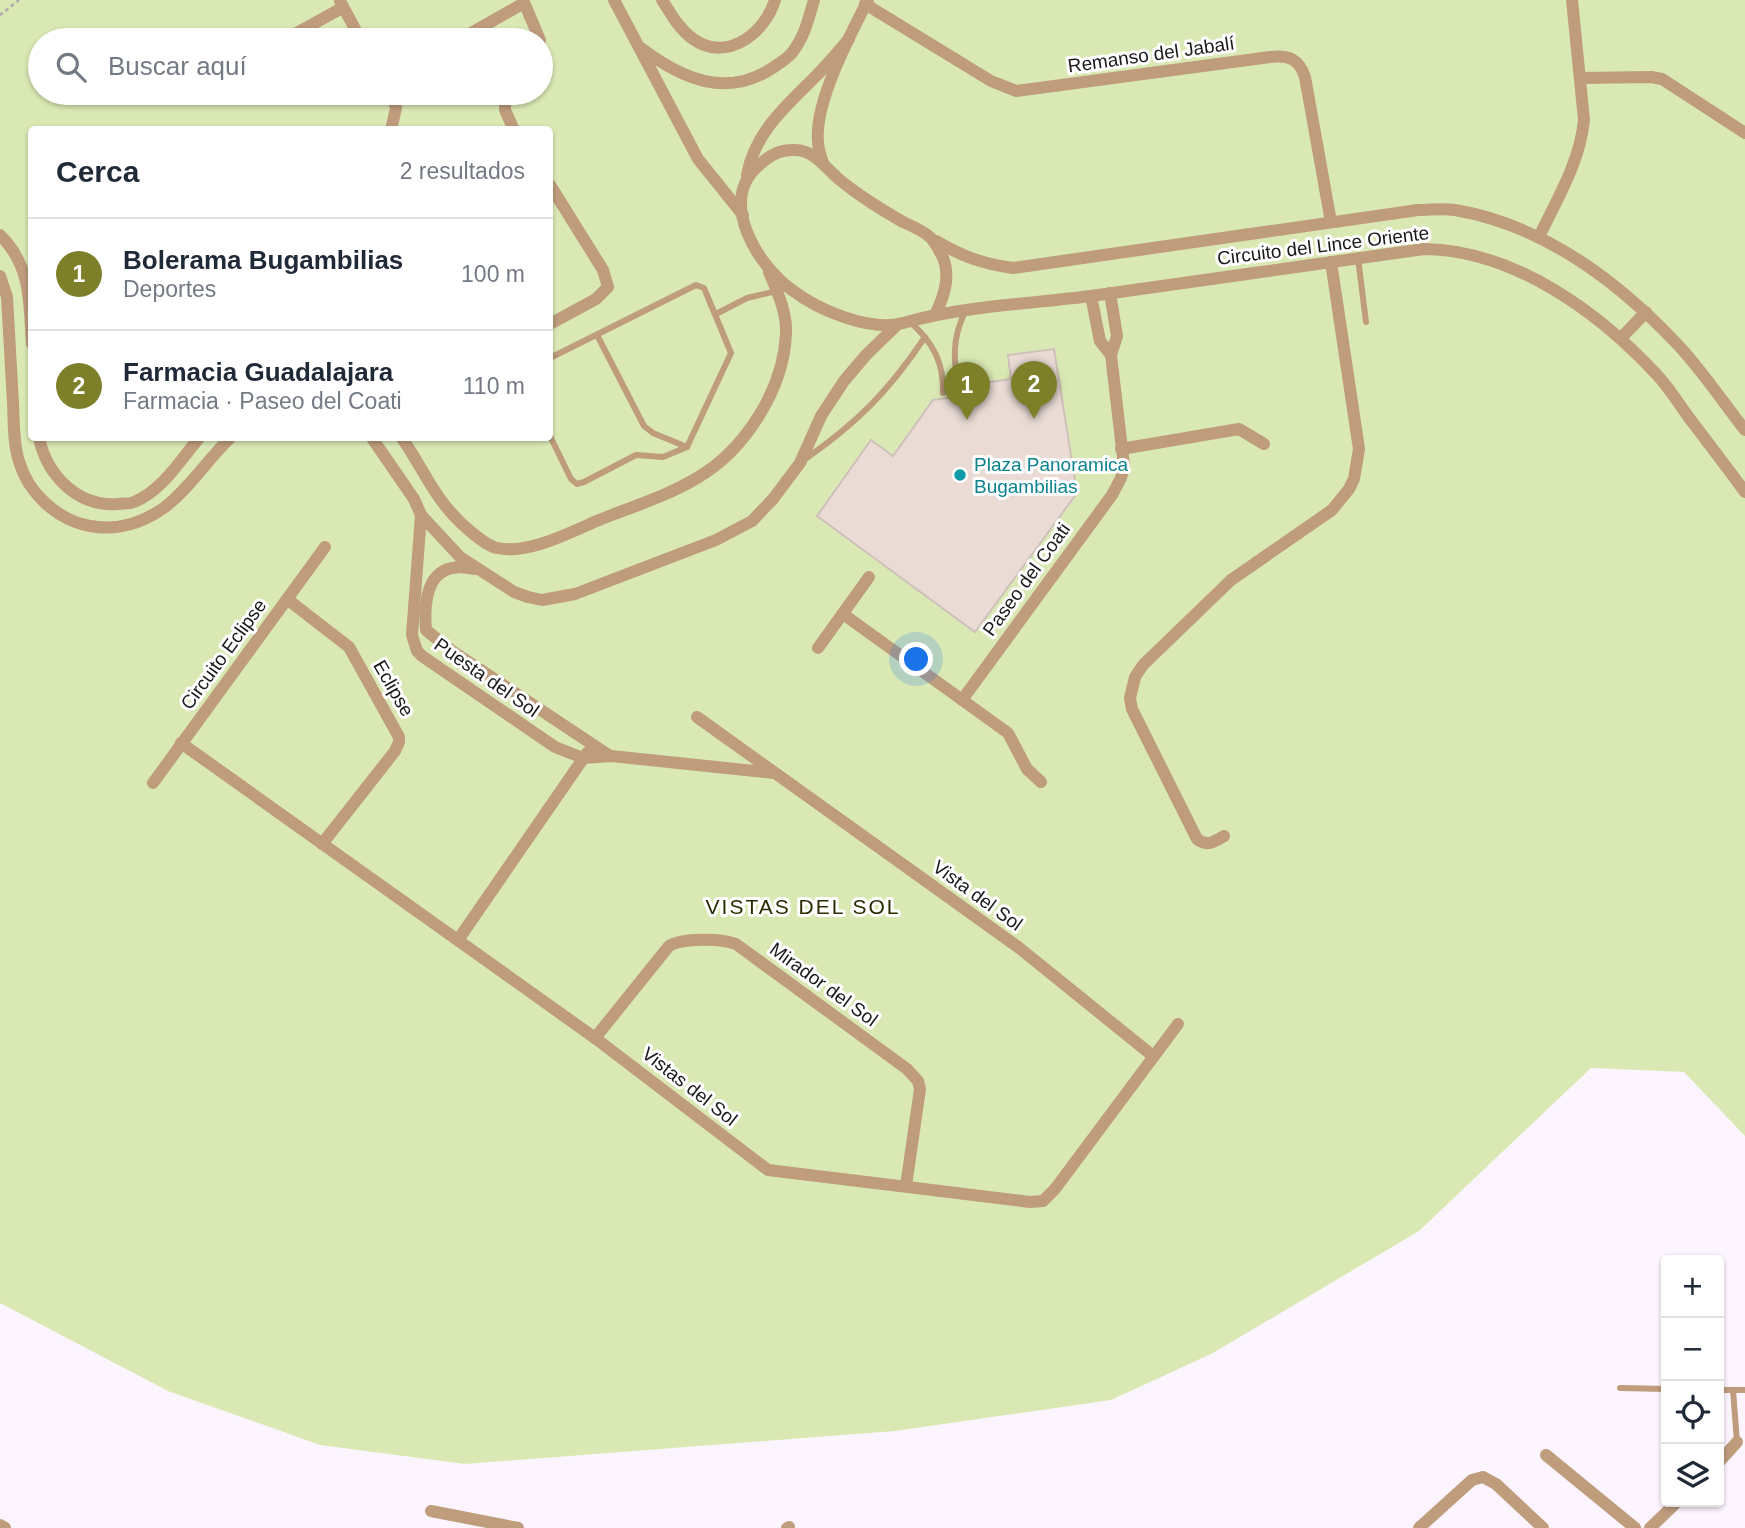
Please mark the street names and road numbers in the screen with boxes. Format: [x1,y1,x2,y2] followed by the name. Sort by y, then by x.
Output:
[1066,32,1236,77] street label: Remanso del Jabalí
[1216,222,1430,269] street label: Circuito del Lince Oriente
[978,519,1074,640] street label: Paseo del Coati
[176,595,270,713] street label: Circuito Eclipse
[431,634,543,721] street label: Puesta del Sol
[369,656,418,720] street label: Eclipse
[929,856,1026,935] street label: Vista del Sol
[766,938,882,1030] street label: Mirador del Sol
[638,1043,741,1130] street label: Vistas del Sol

